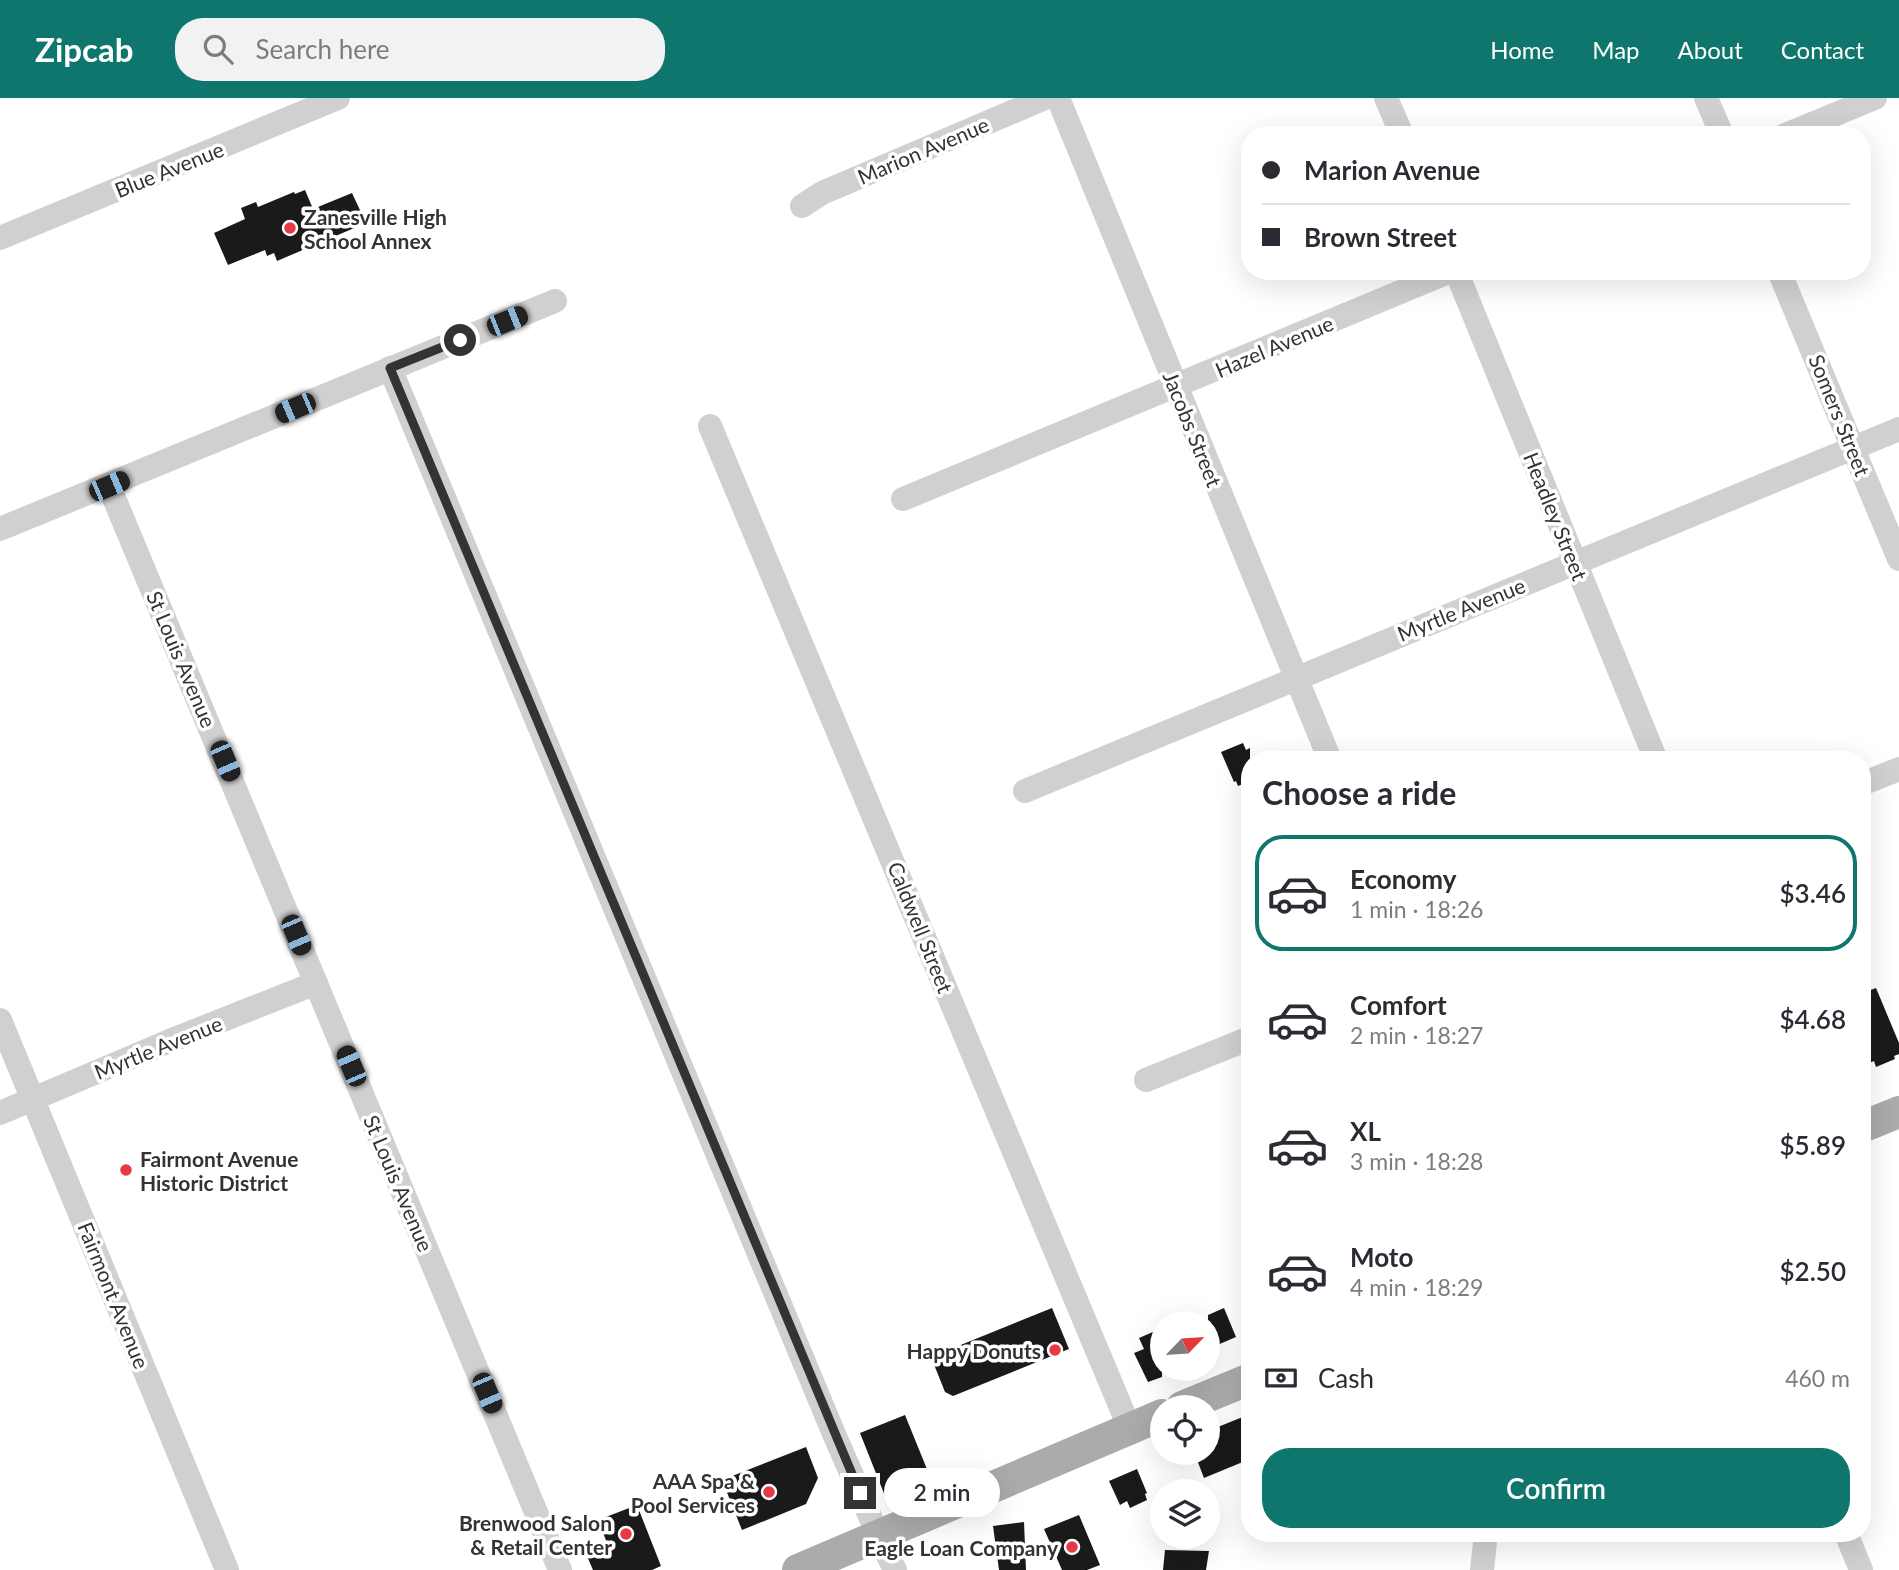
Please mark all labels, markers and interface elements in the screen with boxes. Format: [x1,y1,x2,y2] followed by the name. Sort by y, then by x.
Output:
[175,18,665,81] search box
[35,29,133,69] text: Zipcab
[199,30,237,68] icon: search
[255,33,390,65] text: Search here
[1490,35,1554,64] text: Home
[1592,35,1640,64] text: Map
[1678,35,1743,64] text: About
[1781,35,1864,64] text: Contact
[854,111,992,189] street label: Marion Avenue
[111,136,227,202] street label: Blue Avenue
[1304,154,1480,186] text: Marion Avenue
[304,204,447,253] place label: Zanesville High School Annex
[282,220,298,236] marker: Zanesville High School Annex
[1304,221,1457,253] text: Brown Street
[484,303,531,339] car
[1211,310,1337,382] street label: Hazel Avenue
[444,324,476,356] route start
[1804,351,1876,480] street label: Somers Street
[1159,368,1228,491] street label: Jacobs Street
[272,390,319,426] car
[1519,448,1593,584] street label: Headley Street
[86,468,133,504] car
[1394,572,1528,646] street label: Myrtle Avenue
[142,587,222,731] street label: St Louis Avenue
[208,738,243,784] car
[1262,773,1456,812] text: Choose a ride
[883,858,959,997] street label: Caldwell Street
[1266,862,1329,925] icon: car
[1350,863,1456,895] text: Economy
[1780,877,1846,909] text: $3.46
[1350,895,1483,923] text: 1 min · 18:26
[279,912,314,958] car
[1266,988,1329,1051] icon: car
[1350,989,1447,1021] text: Comfort
[1780,1003,1846,1035] text: $4.68
[91,1010,225,1084] street label: Myrtle Avenue
[1350,1021,1483,1049] text: 2 min · 18:27
[334,1043,369,1089] car
[359,1111,439,1255] street label: St Louis Avenue
[1266,1114,1329,1177] icon: car
[1350,1115,1381,1147] text: XL
[1780,1129,1846,1161] text: $5.89
[140,1146,298,1195] place label: Fairmont Avenue Historic District
[1350,1147,1483,1175] text: 3 min · 18:28
[118,1162,134,1178] marker: Fairmont Avenue Historic District
[73,1218,155,1372] street label: Fairmont Avenue
[1266,1240,1329,1303] icon: car
[1350,1241,1413,1273] text: Moto
[1780,1255,1846,1287] text: $2.50
[1350,1273,1483,1301] text: 4 min · 18:29
[1150,1311,1220,1381] north arrow
[1150,1311,1220,1549] map controls
[907,1338,1041,1363] place label: Happy Donuts
[1047,1342,1063,1358] marker: Happy Donuts
[1262,1359,1300,1397] icon: cash
[1318,1362,1374,1394] text: Cash
[1785,1364,1850,1392] text: 460 m
[470,1370,505,1416] car
[1150,1395,1220,1465] button: locate
[1262,1448,1850,1528] button: Confirm
[631,1468,756,1517] place label: AAA Spa & Pool Services
[884,1468,1000,1518] callout: 2 min
[844,1477,876,1509] route end
[914,1478,970,1506] text: 2 min
[1150,1479,1220,1549] button: layers
[761,1484,777,1500] marker: AAA Spa & Pool Services
[459,1510,612,1559] place label: Brenwood Salon & Retail Center
[618,1526,634,1542] marker: Brenwood Salon & Retail Center
[864,1535,1059,1560] place label: Eagle Loan Company
[1064,1539,1080,1555] marker: Eagle Loan Company

